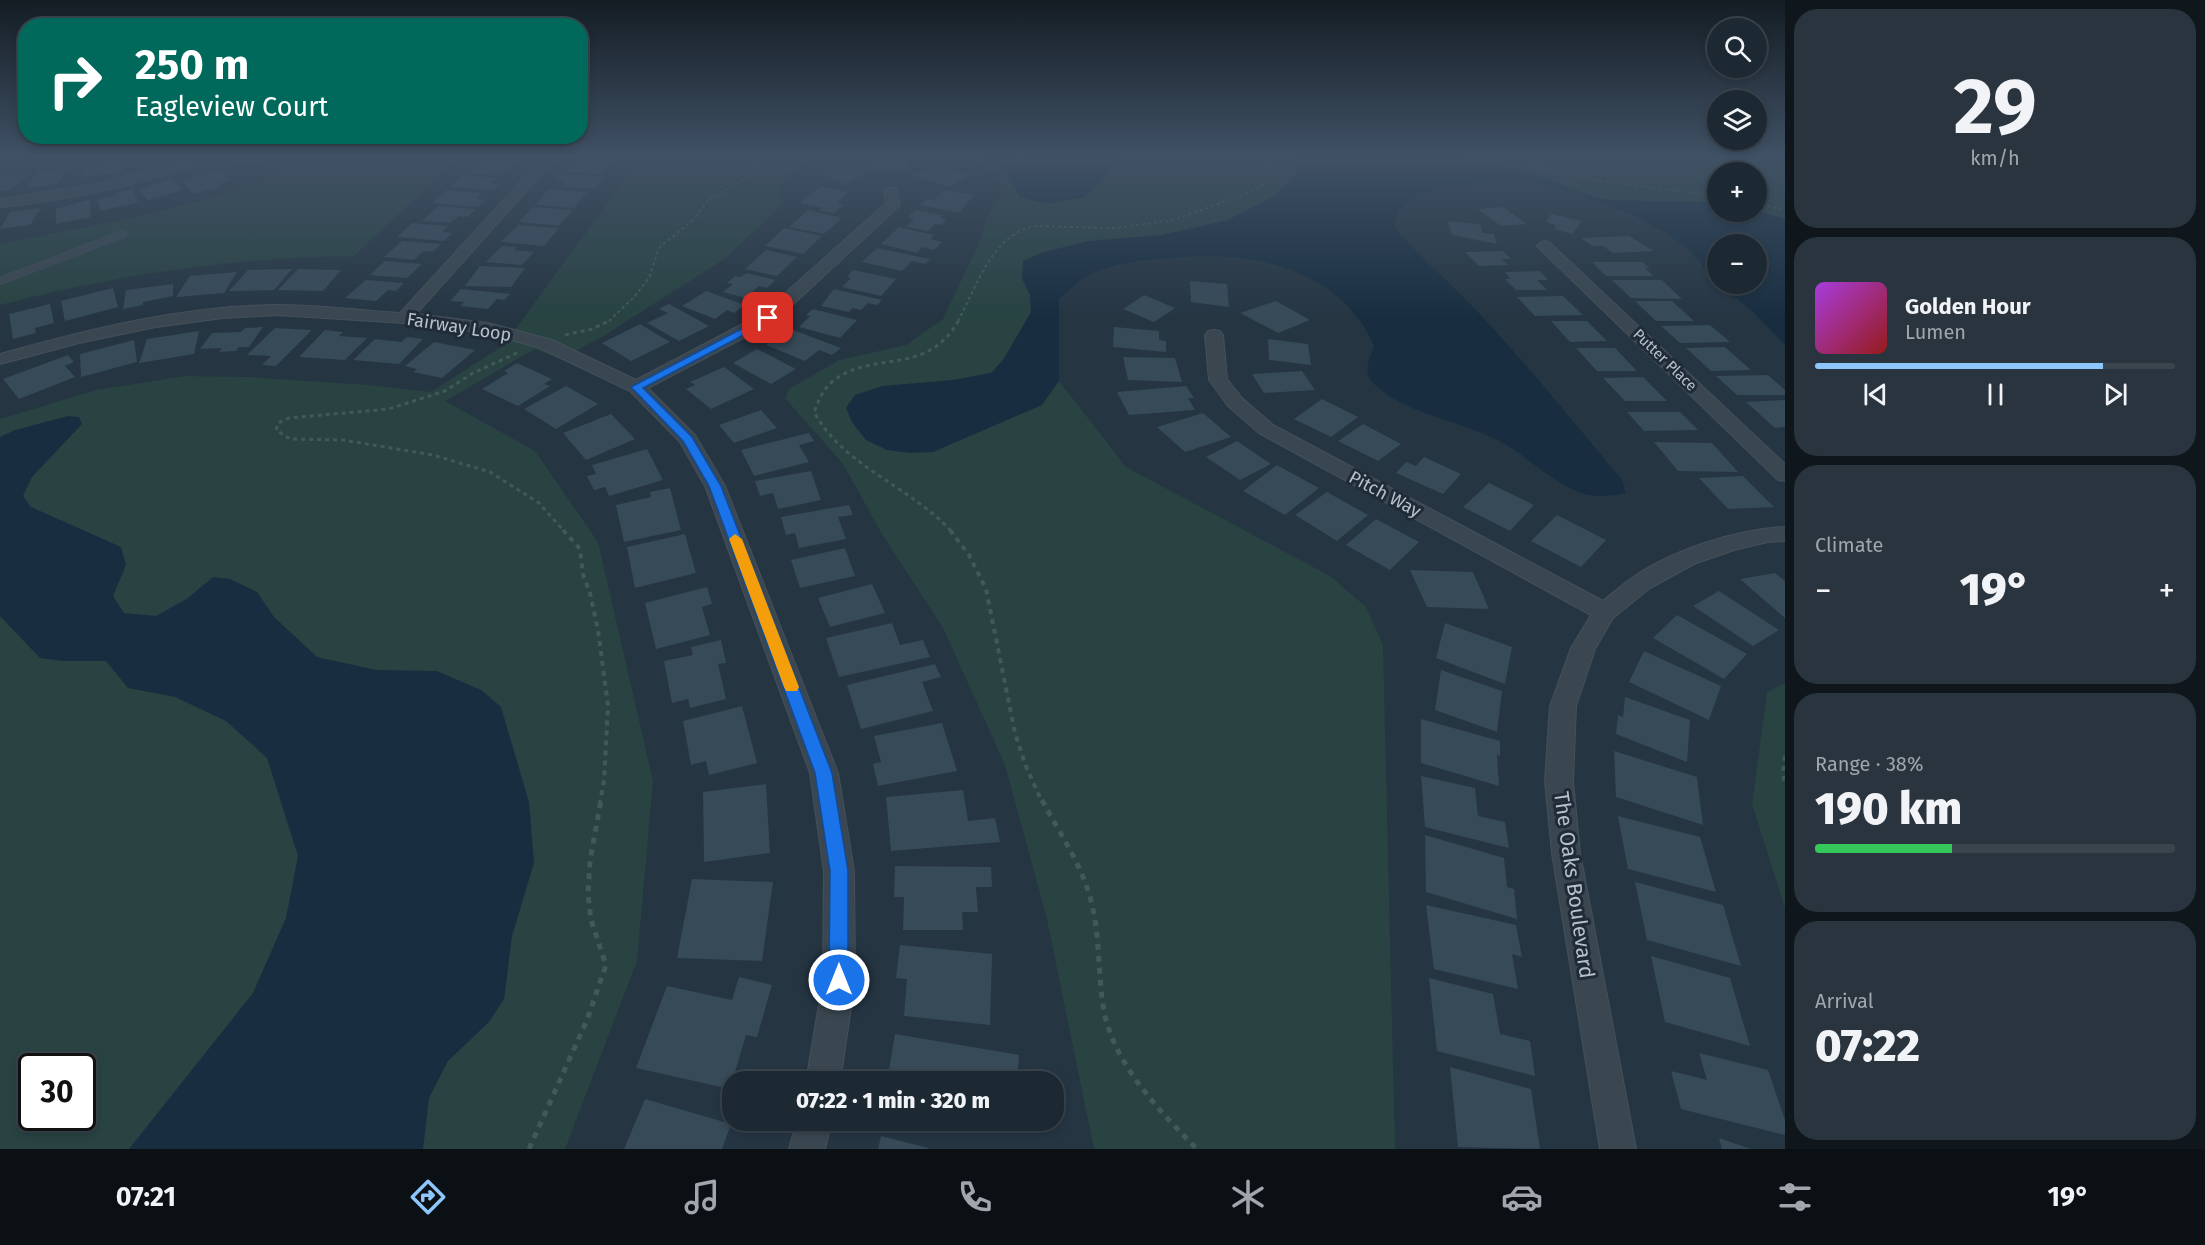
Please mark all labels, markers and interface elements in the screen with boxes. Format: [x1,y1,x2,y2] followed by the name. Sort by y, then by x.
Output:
[1707,18,1767,294] map controls
[1707,18,1767,78] button: search
[135,40,249,90] text: 250 m
[36,42,114,120] icon: right
[1953,60,2037,154] text: 29
[1707,90,1767,150] button: layers
[135,91,328,123] text: Eagleview Court
[1970,146,2020,170] text: km/h
[1707,162,1767,222] button: +
[1707,234,1767,294] button: −
[742,292,793,343] pin
[1905,293,2031,320] text: Golden Hour
[751,301,784,334] icon: arrive
[405,308,513,346] street label: Fairway Loop
[1905,320,1966,344] text: Lumen
[1629,325,1701,395] street label: Putter Place
[1859,378,1892,411] icon: previous
[1979,378,2012,411] icon: pause
[2099,378,2132,411] icon: next
[1345,466,1425,522] street label: Pitch Way
[1815,533,1883,557] text: Climate
[1960,563,2030,617] text: 19°
[1815,571,1832,611] text: −
[2159,571,2175,611] text: +
[1815,752,1923,776] text: Range · 38%
[1815,782,1962,836] text: 190 km
[1548,790,1600,980] street label: The Oaks Boulevard
[807,948,871,1012] position arrow
[1815,989,1874,1013] text: Arrival
[1815,1019,1920,1073] text: 07:22
[18,1053,96,1131] speed limit sign: 30
[796,1087,990,1114] text: 07:22 · 1 min · 320 m
[407,1176,449,1218] icon: directions
[681,1176,723,1218] icon: music
[954,1176,996,1218] icon: phone
[1227,1176,1269,1218] icon: climate
[1501,1176,1543,1218] icon: car
[1774,1176,1816,1218] icon: filters
[116,1181,176,1213] text: 07:21
[2048,1181,2089,1213] text: 19°

